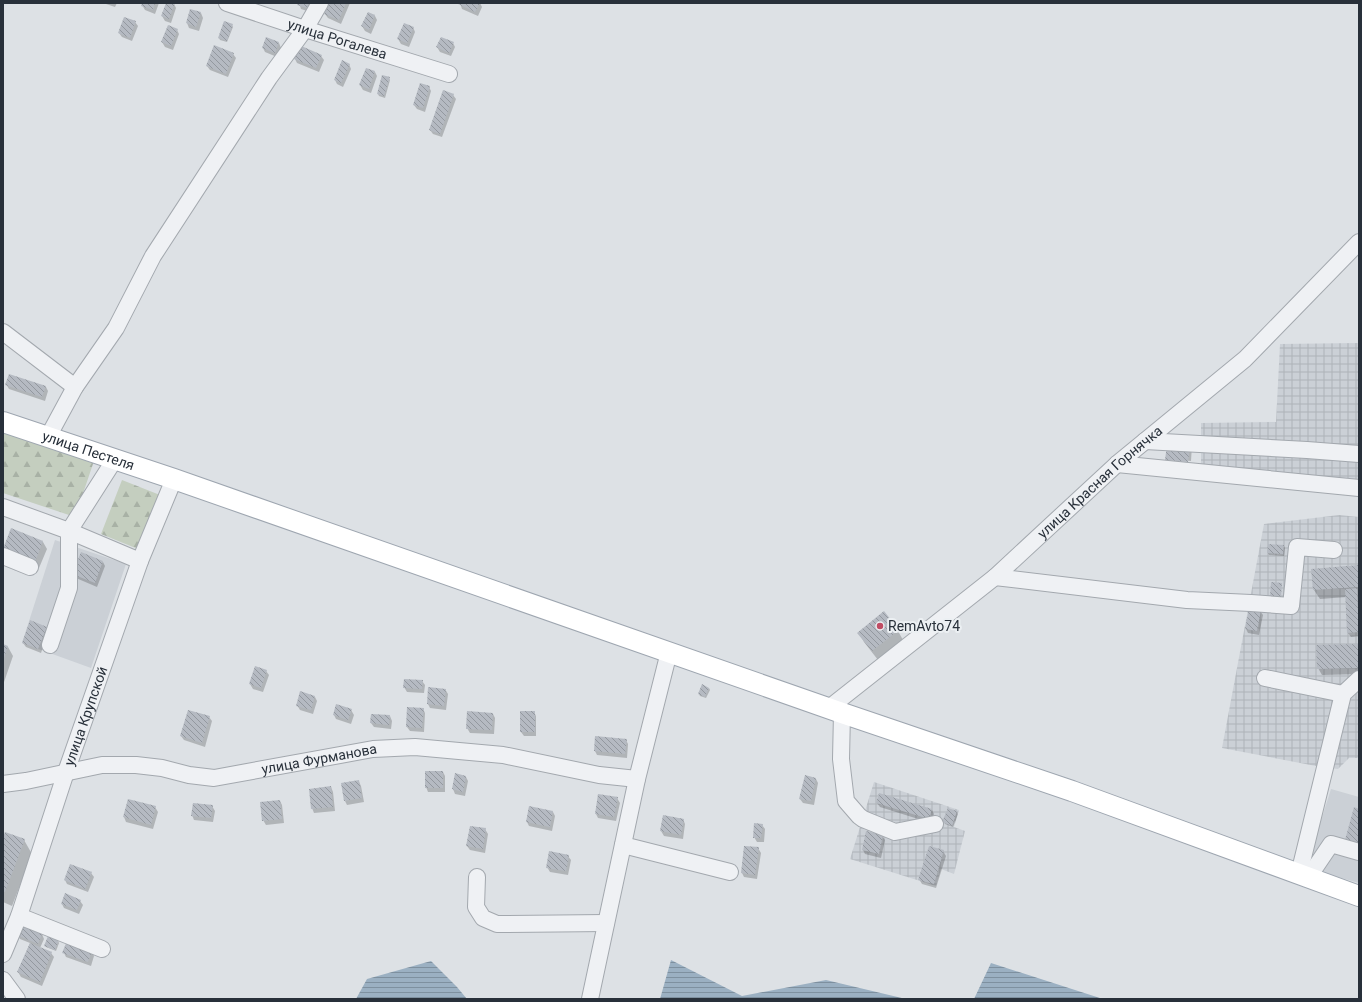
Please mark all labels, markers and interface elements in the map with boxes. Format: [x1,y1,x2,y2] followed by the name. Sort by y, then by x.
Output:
[285,16,389,62] street label: улица Рогалева
[1034,422,1165,542] street label: улица Красная Горнячка
[40,428,137,473] street label: улица Пестеля
[888,618,960,634] place label: RemAvto74
[875,621,885,631] marker: RemAvto74
[61,664,110,768] street label: улица Крупской
[260,740,378,777] street label: улица Фурманова

